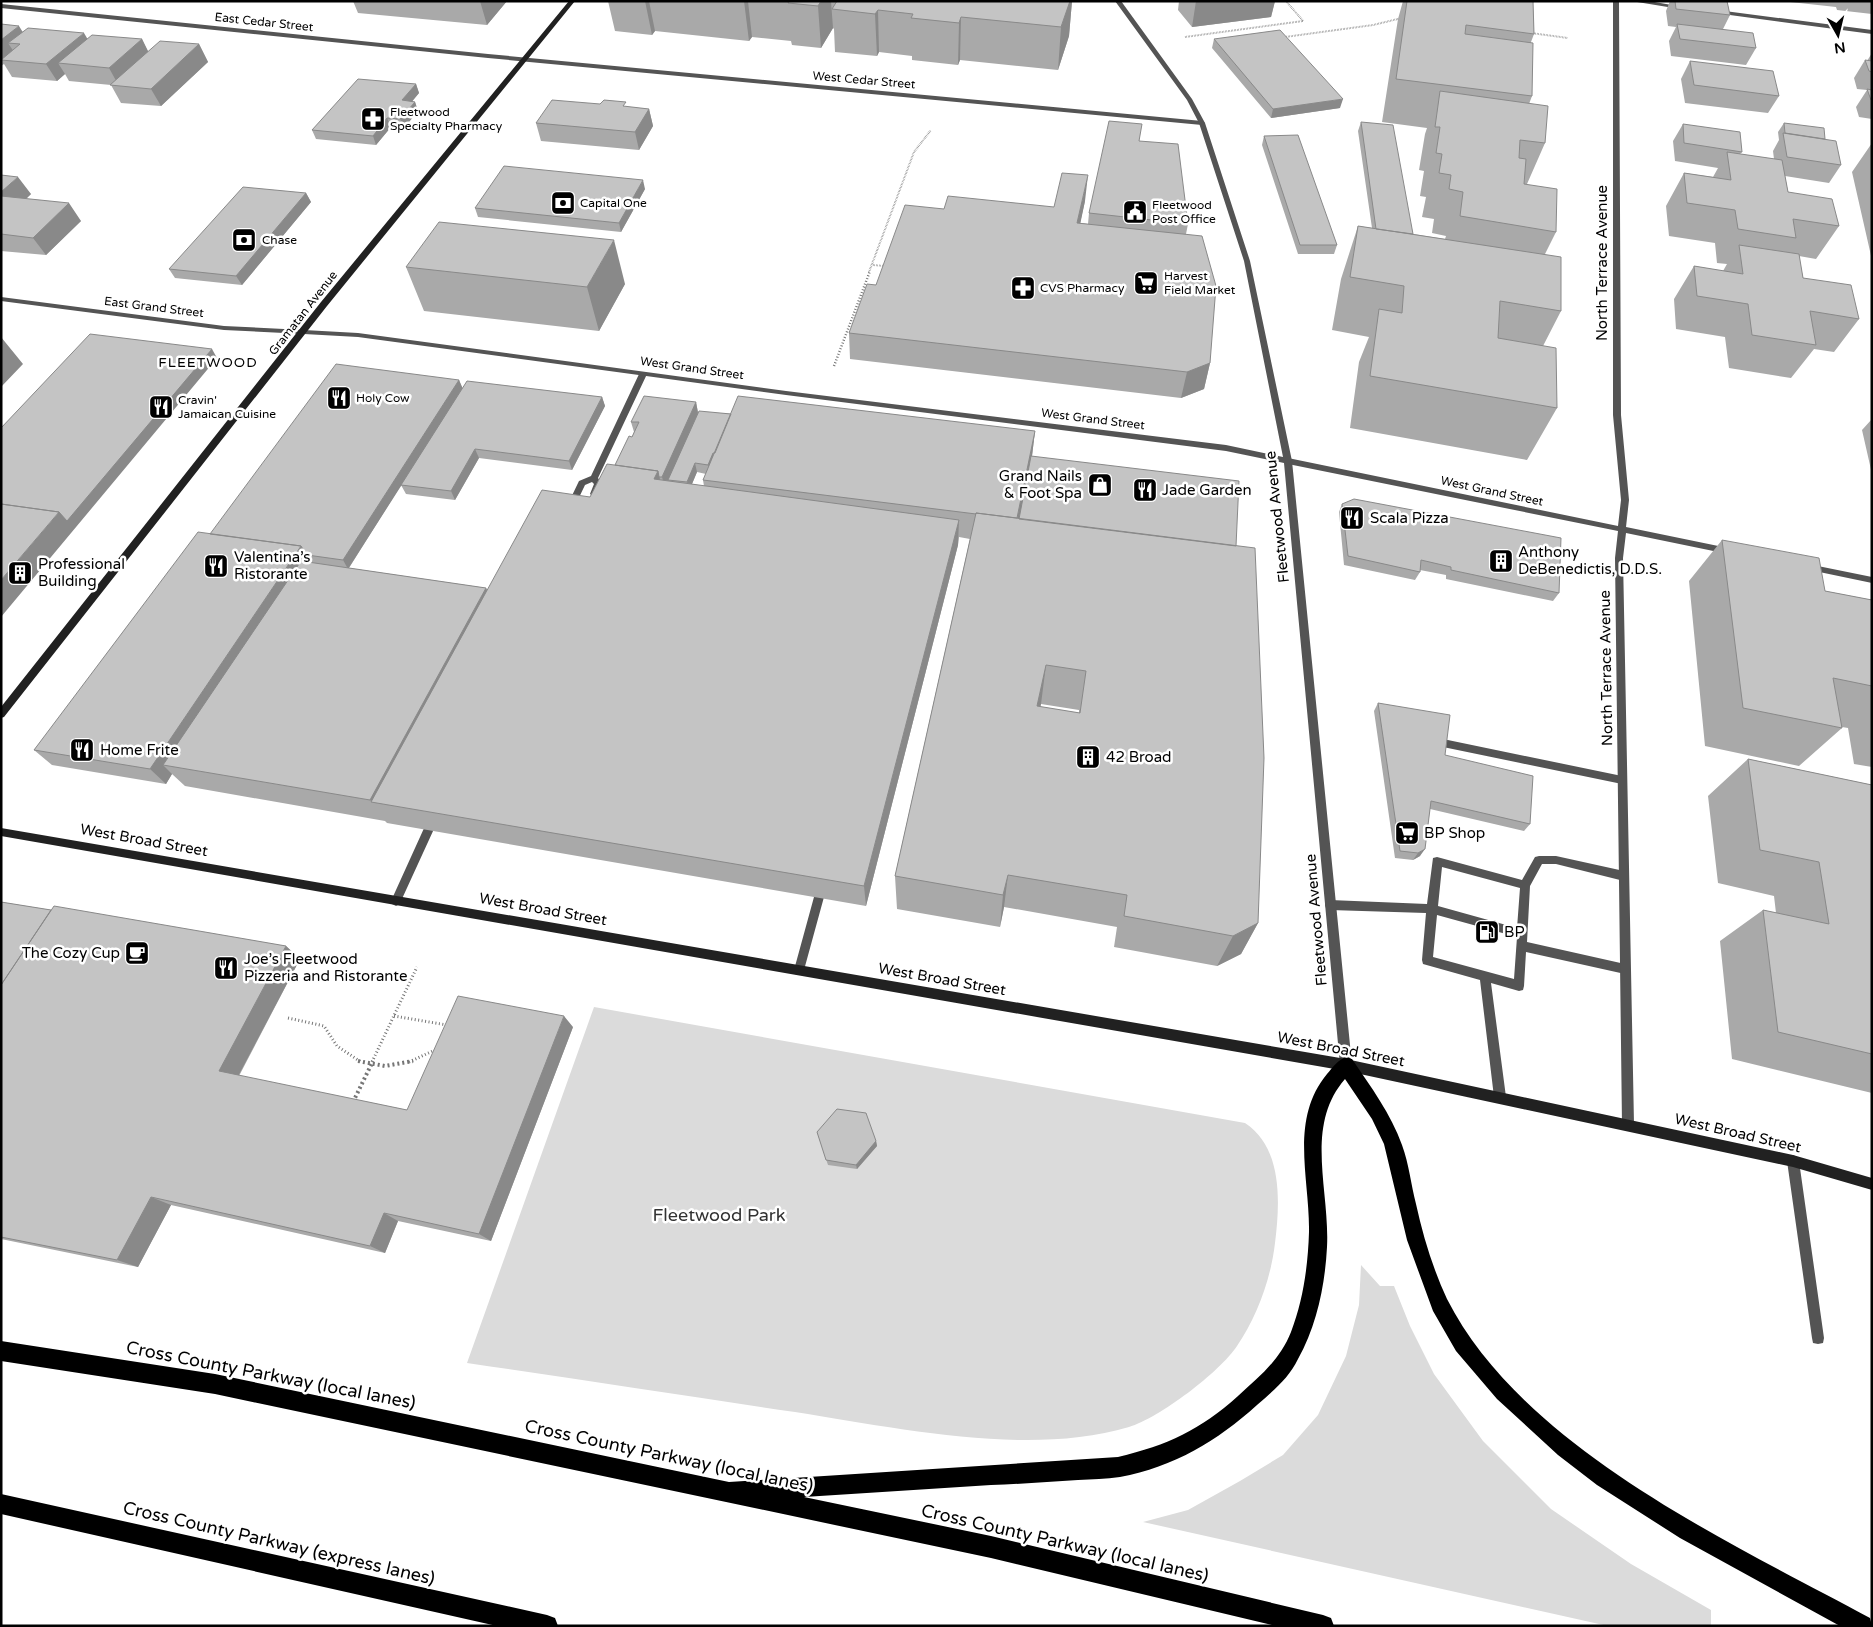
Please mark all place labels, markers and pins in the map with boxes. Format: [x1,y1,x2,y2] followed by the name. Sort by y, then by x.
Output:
[390,105,503,133] place label: Fleetwood Specialty Pharmacy
[360,106,386,132] pharmacy icon: Fleetwood Specialty Pharmacy
[550,190,576,216] bank icon: Capital One
[580,196,647,210] place label: Capital One
[1152,198,1216,226] place label: Fleetwood Post Office
[1122,199,1148,225] public building icon: Fleetwood Post Office
[231,227,257,253] bank icon: Chase
[262,233,297,247] place label: Chase
[1164,269,1236,297] place label: Harvest Field Market
[1133,270,1159,296] supermarket icon: Harvest Field Market
[1010,275,1036,301] pharmacy icon: CVS Pharmacy
[1040,281,1125,295] place label: CVS Pharmacy
[326,385,352,411] restaurant icon: Holy Cow
[356,391,410,405] place label: Holy Cow
[178,393,276,421] place label: Cravin' Jamaican Cuisine
[148,394,174,420] restaurant icon: Cravin' Jamaican Cuisine
[999,467,1082,502] place label: Grand Nails & Foot Spa
[1087,472,1113,498] shop icon: Grand Nails & Foot Spa
[1132,477,1158,503] restaurant icon: Jade Garden
[1162,481,1252,499] place label: Jade Garden
[1339,505,1365,531] restaurant icon: Scala Pizza
[1370,509,1449,527] place label: Scala Pizza
[1518,543,1662,578] place label: Anthony DeBenedictis, D.D.S.
[234,548,311,583] place label: Valentina’s Ristorante
[1488,548,1514,574] building icon: Anthony DeBenedictis, D.D.S.
[203,553,229,579] restaurant icon: Valentina’s Ristorante
[38,555,125,590] place label: Professional Building
[7,560,33,586] building icon: Professional Building
[69,737,95,763] restaurant icon: Home Frite
[100,741,179,759] place label: Home Frite
[1075,744,1101,770] building icon: 42 Broad
[1106,748,1172,766] place label: 42 Broad
[1394,820,1420,846] supermarket icon: BP Shop
[1424,824,1485,842] place label: BP Shop
[1474,919,1500,945] fuel station icon: BP
[1504,923,1524,941] place label: BP
[124,940,150,966] cafe icon: The Cozy Cup
[22,944,120,962] place label: The Cozy Cup
[244,950,407,985] place label: Joe’s Fleetwood Pizzeria and Ristorante
[213,955,239,981] restaurant icon: Joe’s Fleetwood Pizzeria and Ristorante

